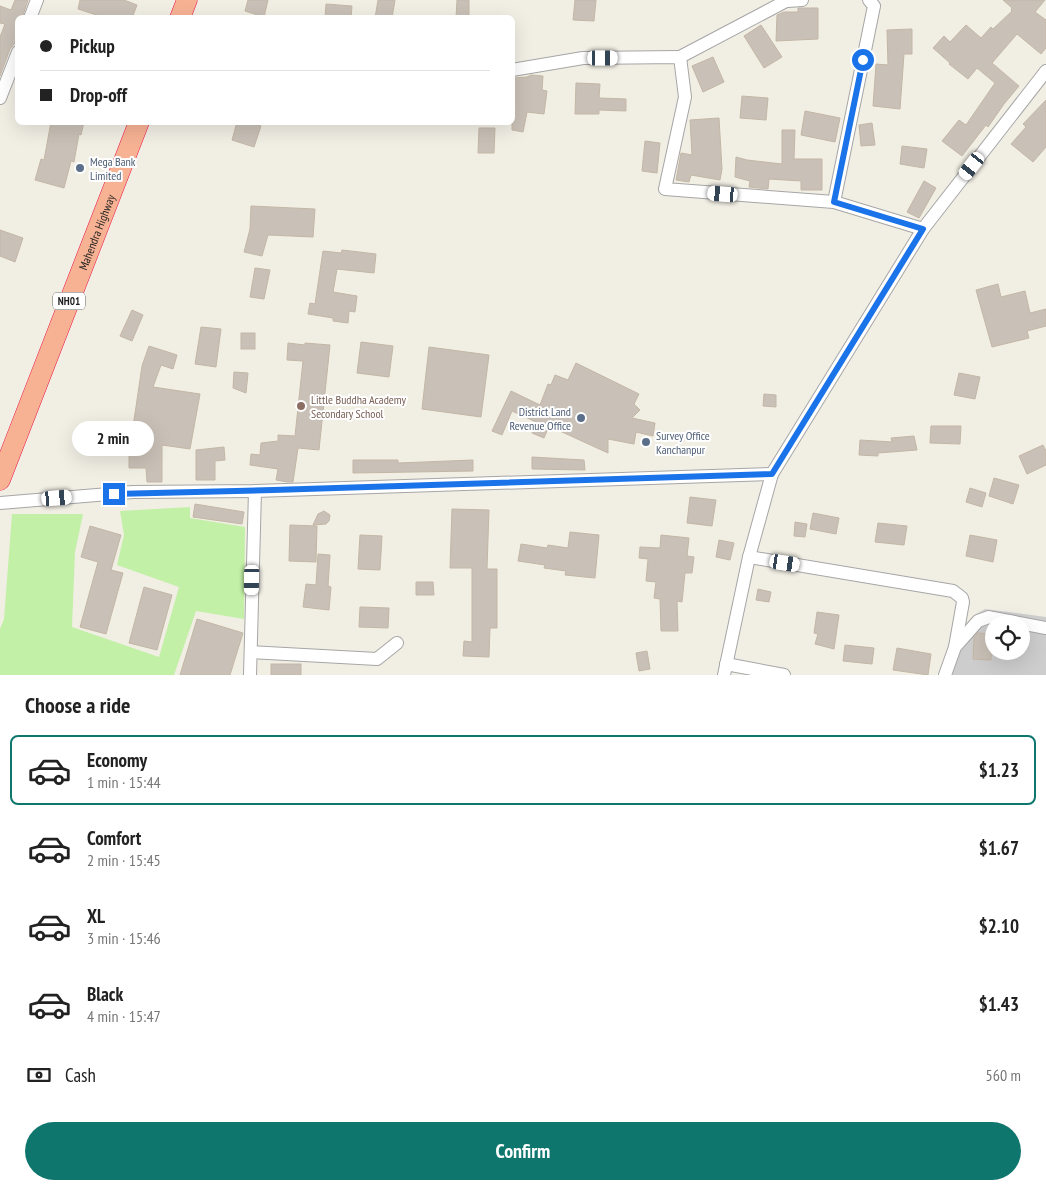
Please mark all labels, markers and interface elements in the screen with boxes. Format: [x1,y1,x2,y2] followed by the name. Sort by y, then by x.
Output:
[70,34,115,58] text: Pickup
[852,49,874,71] route start
[588,51,618,66] car
[70,83,127,107] text: Drop-off
[956,150,987,182] car
[90,154,136,183] place label: Mega Bank Limited
[74,162,86,174] marker: Mega Bank Limited
[707,185,738,203] car
[75,192,118,272] street label: Mahendra Highway
[53,292,85,310] road number: NH01
[311,392,407,421] place label: Little Buddha Academy Secondary School
[295,400,307,412] marker: Little Buddha Academy Secondary School
[509,404,571,433] place label: District Land Revenue Office
[575,412,587,424] marker: District Land Revenue Office
[73,422,155,456] callout: 2 min
[97,428,129,448] text: 2 min
[656,428,710,457] place label: Survey Office Kanchanpur
[640,436,652,448] marker: Survey Office Kanchanpur
[103,483,125,505] route end
[41,489,72,507] car
[769,553,800,573] car
[244,565,259,595] car
[985,615,1030,660] map controls
[985,615,1030,660] button: locate
[25,691,130,719] text: Choose a ride
[27,748,72,793] icon: car
[87,748,147,772] text: Economy
[979,758,1019,782] text: $1.23
[87,772,161,792] text: 1 min · 15:44
[27,826,72,871] icon: car
[87,826,141,850] text: Comfort
[979,836,1019,860] text: $1.67
[87,850,161,870] text: 2 min · 15:45
[27,904,72,949] icon: car
[87,904,105,928] text: XL
[979,914,1019,938] text: $2.10
[87,928,161,948] text: 3 min · 15:46
[27,982,72,1027] icon: car
[87,982,123,1006] text: Black
[979,992,1019,1016] text: $1.43
[87,1006,161,1026] text: 4 min · 15:47
[25,1061,53,1089] icon: cash
[65,1063,96,1087] text: Cash
[986,1065,1021,1085] text: 560 m
[25,1122,1021,1180] button: Confirm

